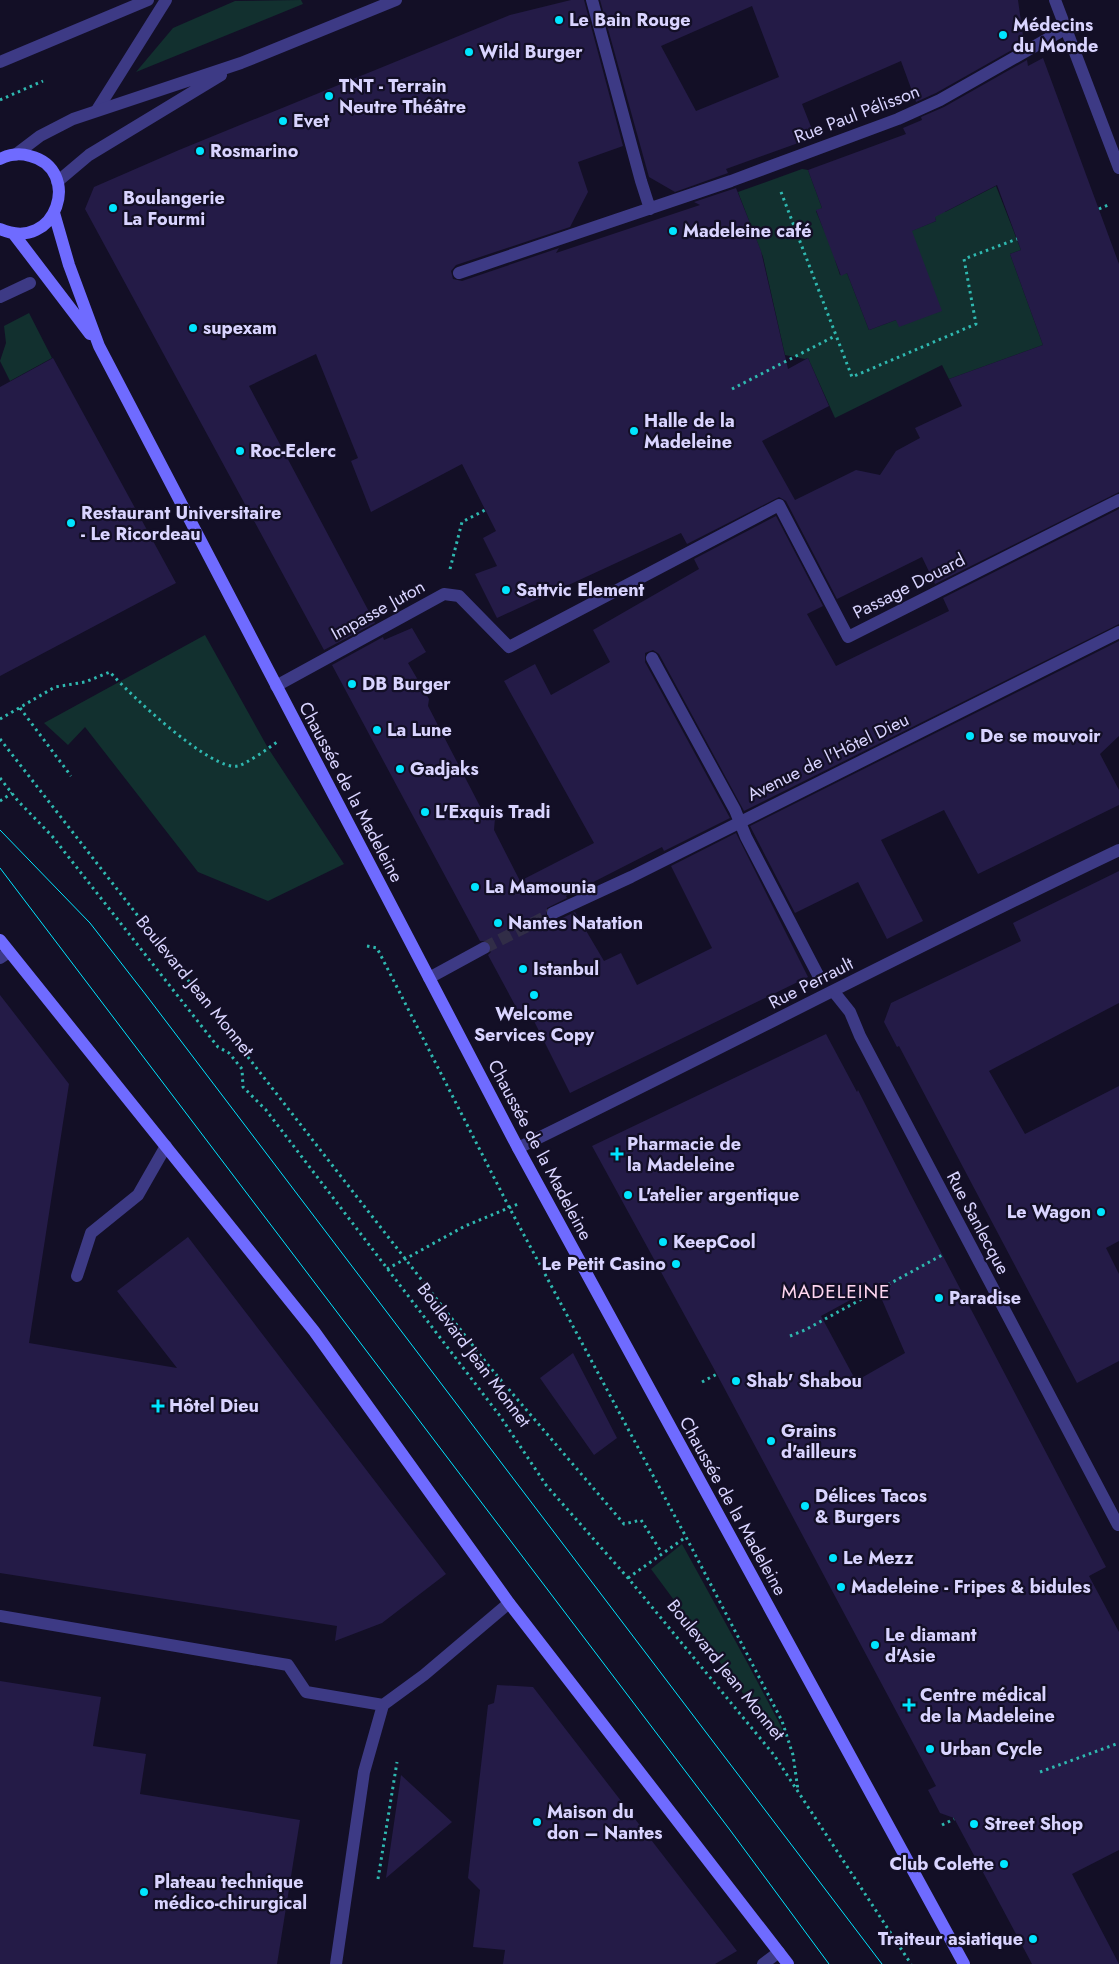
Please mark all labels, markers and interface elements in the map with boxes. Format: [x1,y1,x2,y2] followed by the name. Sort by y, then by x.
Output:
[569,7,691,33] place label: Le Bain Rouge
[1013,12,1098,59] place label: Médecins du Monde
[553,14,565,26] marker: Le Bain Rouge
[997,29,1009,41] marker: Médecins du Monde
[479,39,583,65] place label: Wild Burger
[463,46,475,58] marker: Wild Burger
[339,73,466,120] place label: TNT - Terrain Neutre Théâtre
[791,78,923,150] street label: Rue Paul Pélisson
[323,90,335,102] marker: TNT - Terrain Neutre Théâtre
[293,108,329,134] place label: Evet
[277,115,289,127] marker: Evet
[210,138,299,164] place label: Rosmarino
[194,145,206,157] marker: Rosmarino
[123,185,225,232] place label: Boulangerie La Fourmi
[107,202,119,214] marker: Boulangerie La Fourmi
[683,218,811,244] place label: Madeleine café
[667,225,679,237] marker: Madeleine café
[203,315,277,341] place label: supexam
[187,322,199,334] marker: supexam
[644,408,735,455] place label: Halle de la Madeleine
[628,425,640,437] marker: Halle de la Madeleine
[250,438,336,464] place label: Roc-Eclerc
[234,445,246,457] marker: Roc-Eclerc
[81,500,281,547] place label: Restaurant Universitaire - Le Ricordeau
[65,517,77,529] marker: Restaurant Universitaire - Le Ricordeau
[848,547,970,625] street label: Passage Douard
[326,573,430,647] street label: Impasse Juton
[516,577,645,603] place label: Sattvic Element
[500,584,512,596] marker: Sattvic Element
[362,671,451,697] place label: DB Burger
[346,678,358,690] marker: DB Burger
[292,697,410,887] street label: Chaussée de la Madeleine
[743,706,913,808] street label: Avenue de l'Hôtel Dieu
[387,717,452,743] place label: La Lune
[980,723,1101,749] place label: De se mouvoir
[371,724,383,736] marker: La Lune
[964,730,976,742] marker: De se mouvoir
[410,756,479,782] place label: Gadjaks
[394,763,406,775] marker: Gadjaks
[435,799,550,825] place label: L'Exquis Tradi
[419,806,431,818] marker: L'Exquis Tradi
[485,874,596,900] place label: La Mamounia
[469,881,481,893] marker: La Mamounia
[130,910,261,1063] street label: Boulevard Jean Monnet
[508,910,643,936] place label: Nantes Natation
[492,917,504,929] marker: Nantes Natation
[764,950,858,1015] street label: Rue Perrault
[533,956,599,982] place label: Istanbul
[517,963,529,975] marker: Istanbul
[528,989,540,1001] marker: Welcome Services Copy
[474,1001,595,1048] place label: Welcome Services Copy
[481,1055,599,1245] street label: Chaussée de la Madeleine
[627,1131,741,1178] place label: Pharmacie de la Madeleine
[611,1148,623,1160] marker: Pharmacie de la Madeleine
[940,1167,1016,1279] street label: Rue Sanlecque
[638,1182,799,1208] place label: L'atelier argentique
[622,1189,634,1201] marker: L'atelier argentique
[1007,1199,1091,1225] place label: Le Wagon
[1095,1206,1107,1218] marker: Le Wagon
[673,1229,756,1255] place label: KeepCool
[657,1236,669,1248] marker: KeepCool
[542,1251,666,1277] place label: Le Petit Casino
[670,1258,682,1270] marker: Le Petit Casino
[411,1277,537,1433] street label: Boulevard Jean Monnet
[781,1278,891,1305] district label: MADELEINE
[949,1285,1021,1311] place label: Paradise
[933,1292,945,1304] marker: Paradise
[746,1368,862,1394] place label: Shab' Shabou
[730,1375,742,1387] marker: Shab' Shabou
[169,1393,259,1419] place label: Hôtel Dieu
[151,1399,165,1413] marker: Hôtel Dieu
[673,1412,793,1600] street label: Chaussée de la Madeleine
[781,1418,857,1465] place label: Grains d'ailleurs
[765,1435,777,1447] marker: Grains d'ailleurs
[815,1483,927,1530] place label: Délices Tacos & Burgers
[799,1500,811,1512] marker: Délices Tacos & Burgers
[843,1545,914,1571] place label: Le Mezz
[827,1552,839,1564] marker: Le Mezz
[851,1574,1091,1600] place label: Madeleine - Fripes & bidules
[835,1581,847,1593] marker: Madeleine - Fripes & bidules
[661,1594,792,1747] street label: Boulevard Jean Monnet
[885,1622,977,1669] place label: Le diamant d'Asie
[869,1639,881,1651] marker: Le diamant d'Asie
[920,1682,1055,1729] place label: Centre médical de la Madeleine
[902,1698,916,1712] marker: Centre médical de la Madeleine
[940,1736,1042,1762] place label: Urban Cycle
[924,1743,936,1755] marker: Urban Cycle
[547,1799,663,1846] place label: Maison du don – Nantes
[984,1811,1083,1837] place label: Street Shop
[531,1816,543,1828] marker: Maison du don – Nantes
[968,1818,980,1830] marker: Street Shop
[889,1851,994,1877] place label: Club Colette
[998,1858,1010,1870] marker: Club Colette
[154,1869,307,1916] place label: Plateau technique médico-chirurgical
[138,1886,150,1898] marker: Plateau technique médico-chirurgical
[878,1926,1023,1952] place label: Traiteur asiatique
[1027,1933,1039,1945] marker: Traiteur asiatique

